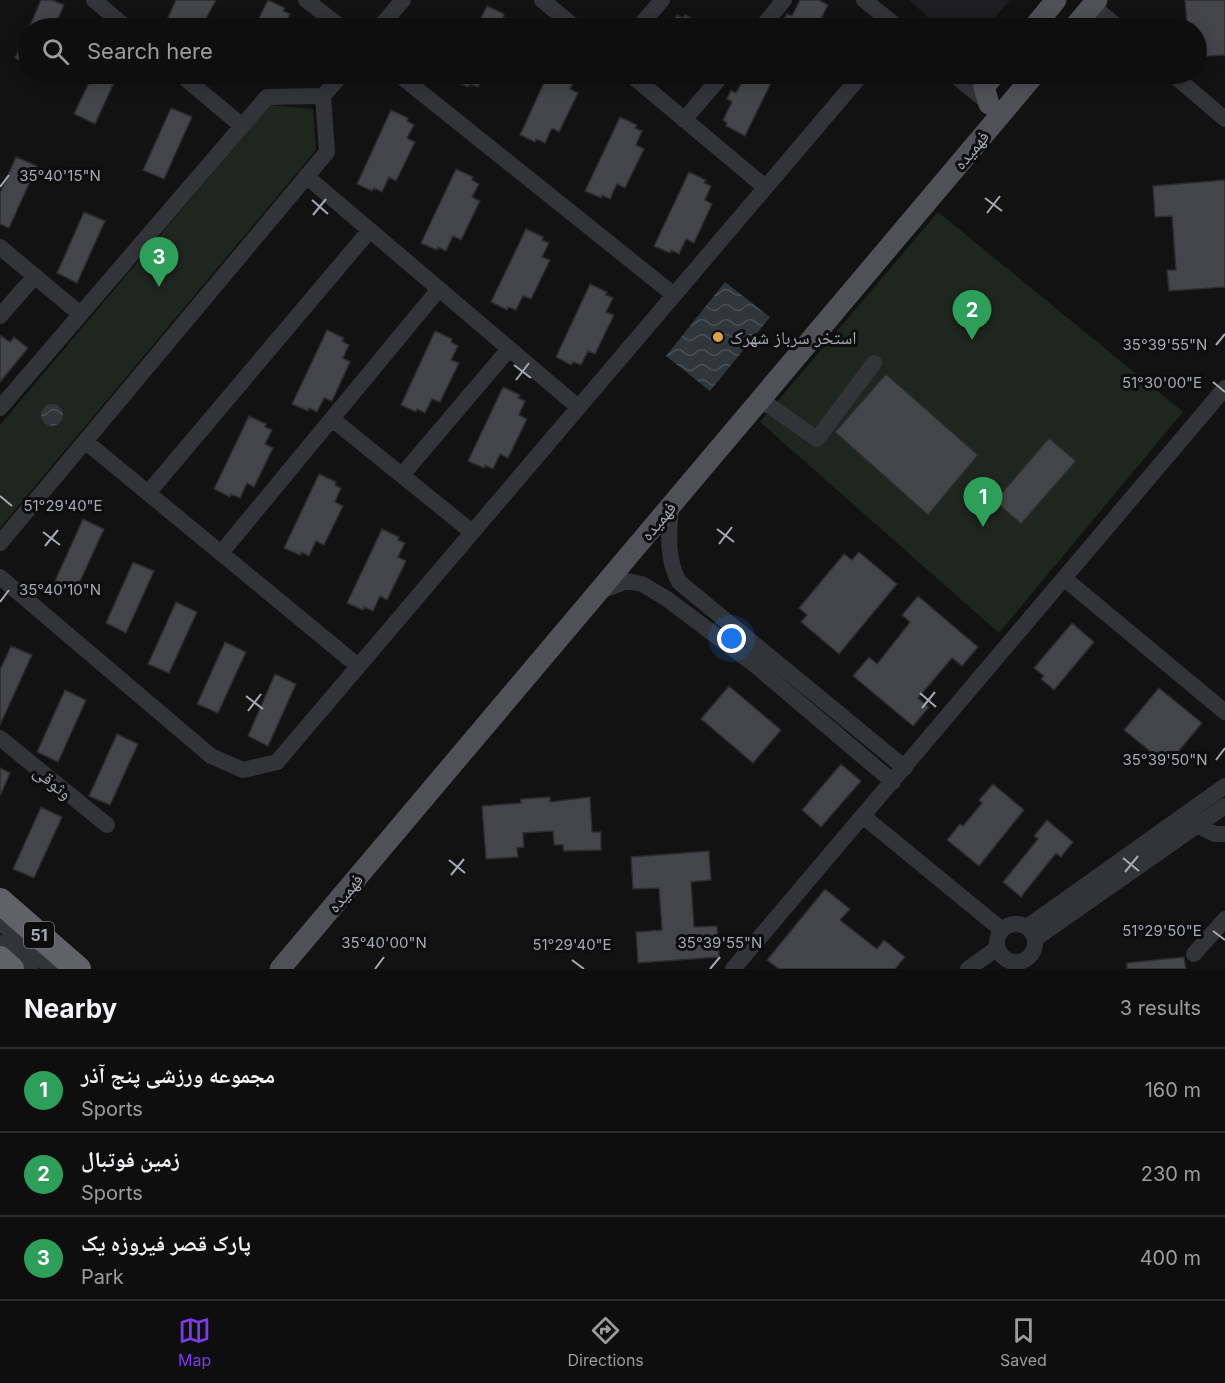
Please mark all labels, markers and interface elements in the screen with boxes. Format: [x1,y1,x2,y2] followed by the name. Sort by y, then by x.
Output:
[18,18,1207,84] search box
[39,35,72,68] icon: search
[87,38,213,64] text: Search here
[949,126,993,174] street label: فهمیده
[19,166,101,185] text: 35°40'15"N
[140,238,178,287] pin: 3
[952,290,992,340] pin: 2
[730,327,857,348] place label: استخر سرباز شهرک
[711,330,725,344] marker: استخر سرباز شهرک
[1123,335,1207,354] text: 35°39'55"N
[1122,373,1202,392] text: 51°30'00"E
[964,478,1002,527] pin: 1
[23,496,103,515] text: 51°29'40"E
[636,497,680,545] street label: فهمیده
[19,580,101,599] text: 35°40'10"N
[717,624,746,653] your location
[1122,750,1208,769] text: 35°39'50"N
[29,760,76,804] street label: وثوقی
[323,869,367,917] street label: فهمیده
[1122,921,1202,940] text: 51°29'50"E
[24,922,54,948] road number: 51
[341,933,427,952] text: 35°40'00"N
[678,933,762,952] text: 35°39'55"N
[532,935,612,954] text: 51°29'40"E
[24,993,117,1024] text: Nearby
[1120,996,1201,1020] text: 3 results
[81,1062,275,1088] text: مجموعه ورزشی پنج آذر
[39,1078,48,1102] text: 1
[1145,1078,1201,1102] text: 160 m
[81,1097,143,1121] text: Sports
[81,1146,180,1172] text: زمین فوتبال
[37,1162,50,1186] text: 2
[1141,1162,1201,1186] text: 230 m
[81,1181,143,1205] text: Sports
[81,1230,251,1256] text: پارک قصر فیروزه یک
[37,1246,50,1270] text: 3
[1140,1246,1201,1270] text: 400 m
[81,1265,124,1289] text: Park
[178,1314,211,1370] tab: Map
[568,1314,644,1370] tab: Directions
[1000,1314,1047,1370] tab: Saved

